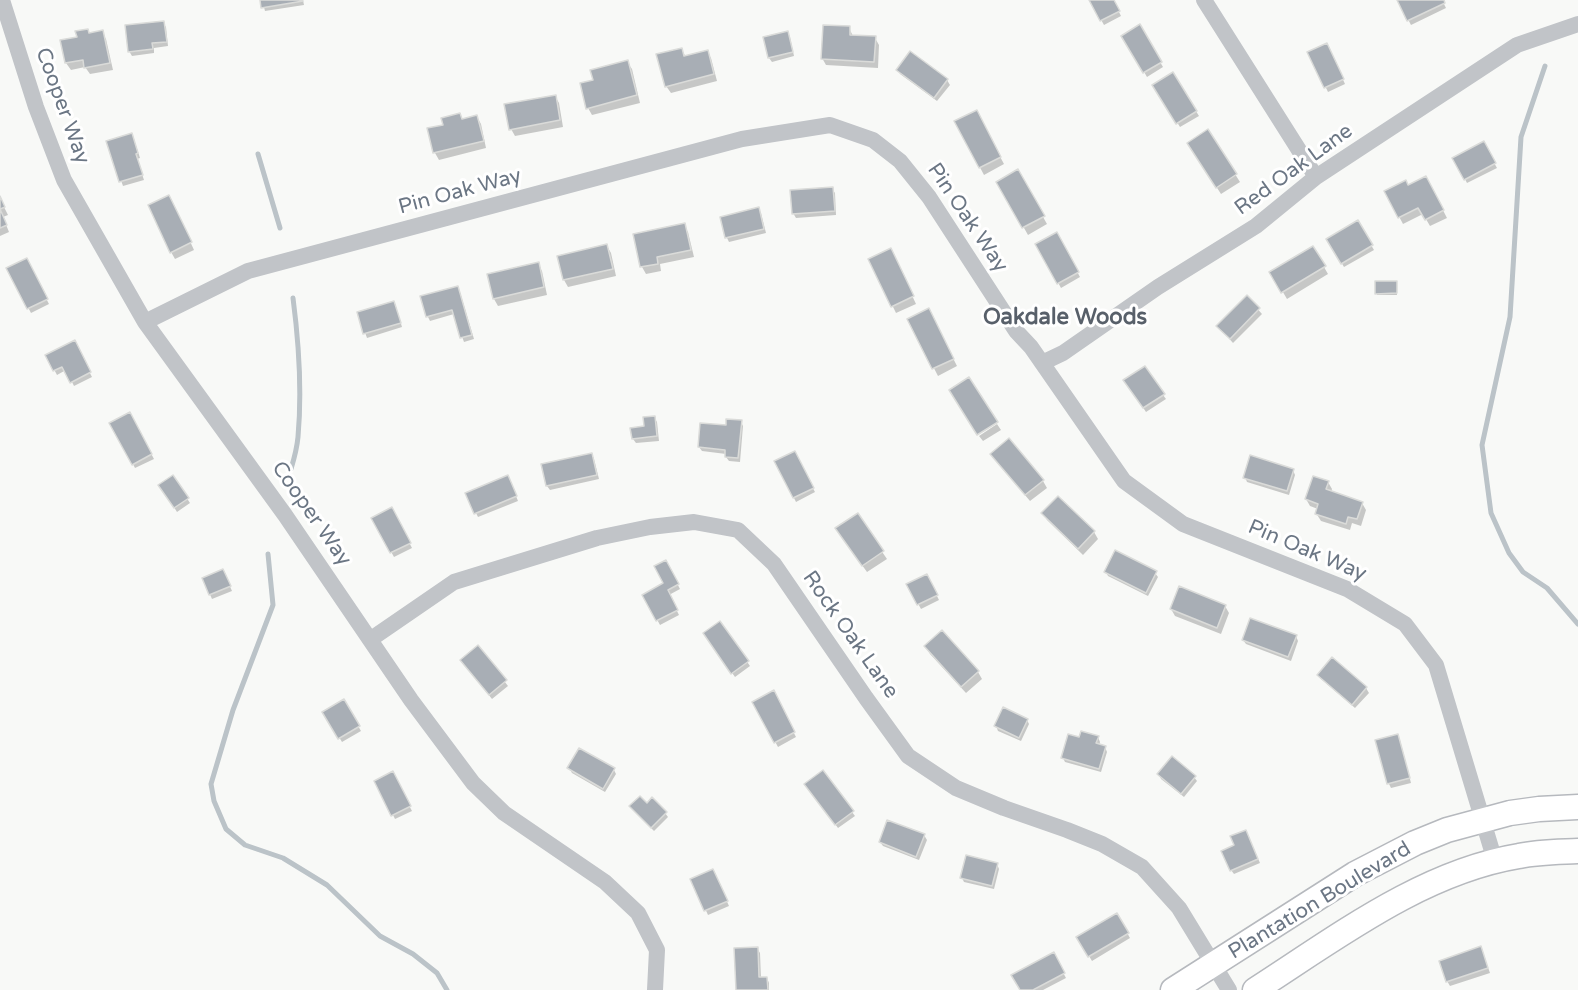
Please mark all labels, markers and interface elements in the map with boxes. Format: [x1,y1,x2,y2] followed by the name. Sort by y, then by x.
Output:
[29,45,95,167] street label: Cooper Way
[1230,119,1358,221] street label: Red Oak Lane
[921,159,1013,277] street label: Pin Oak Way
[396,163,524,221] street label: Pin Oak Way
[983,305,1147,331] district label: Oakdale Woods
[266,457,356,571] street label: Cooper Way
[1244,515,1370,587] street label: Pin Oak Way
[797,566,903,704] street label: Rock Oak Lane
[1224,837,1416,965] street label: Plantation Boulevard

